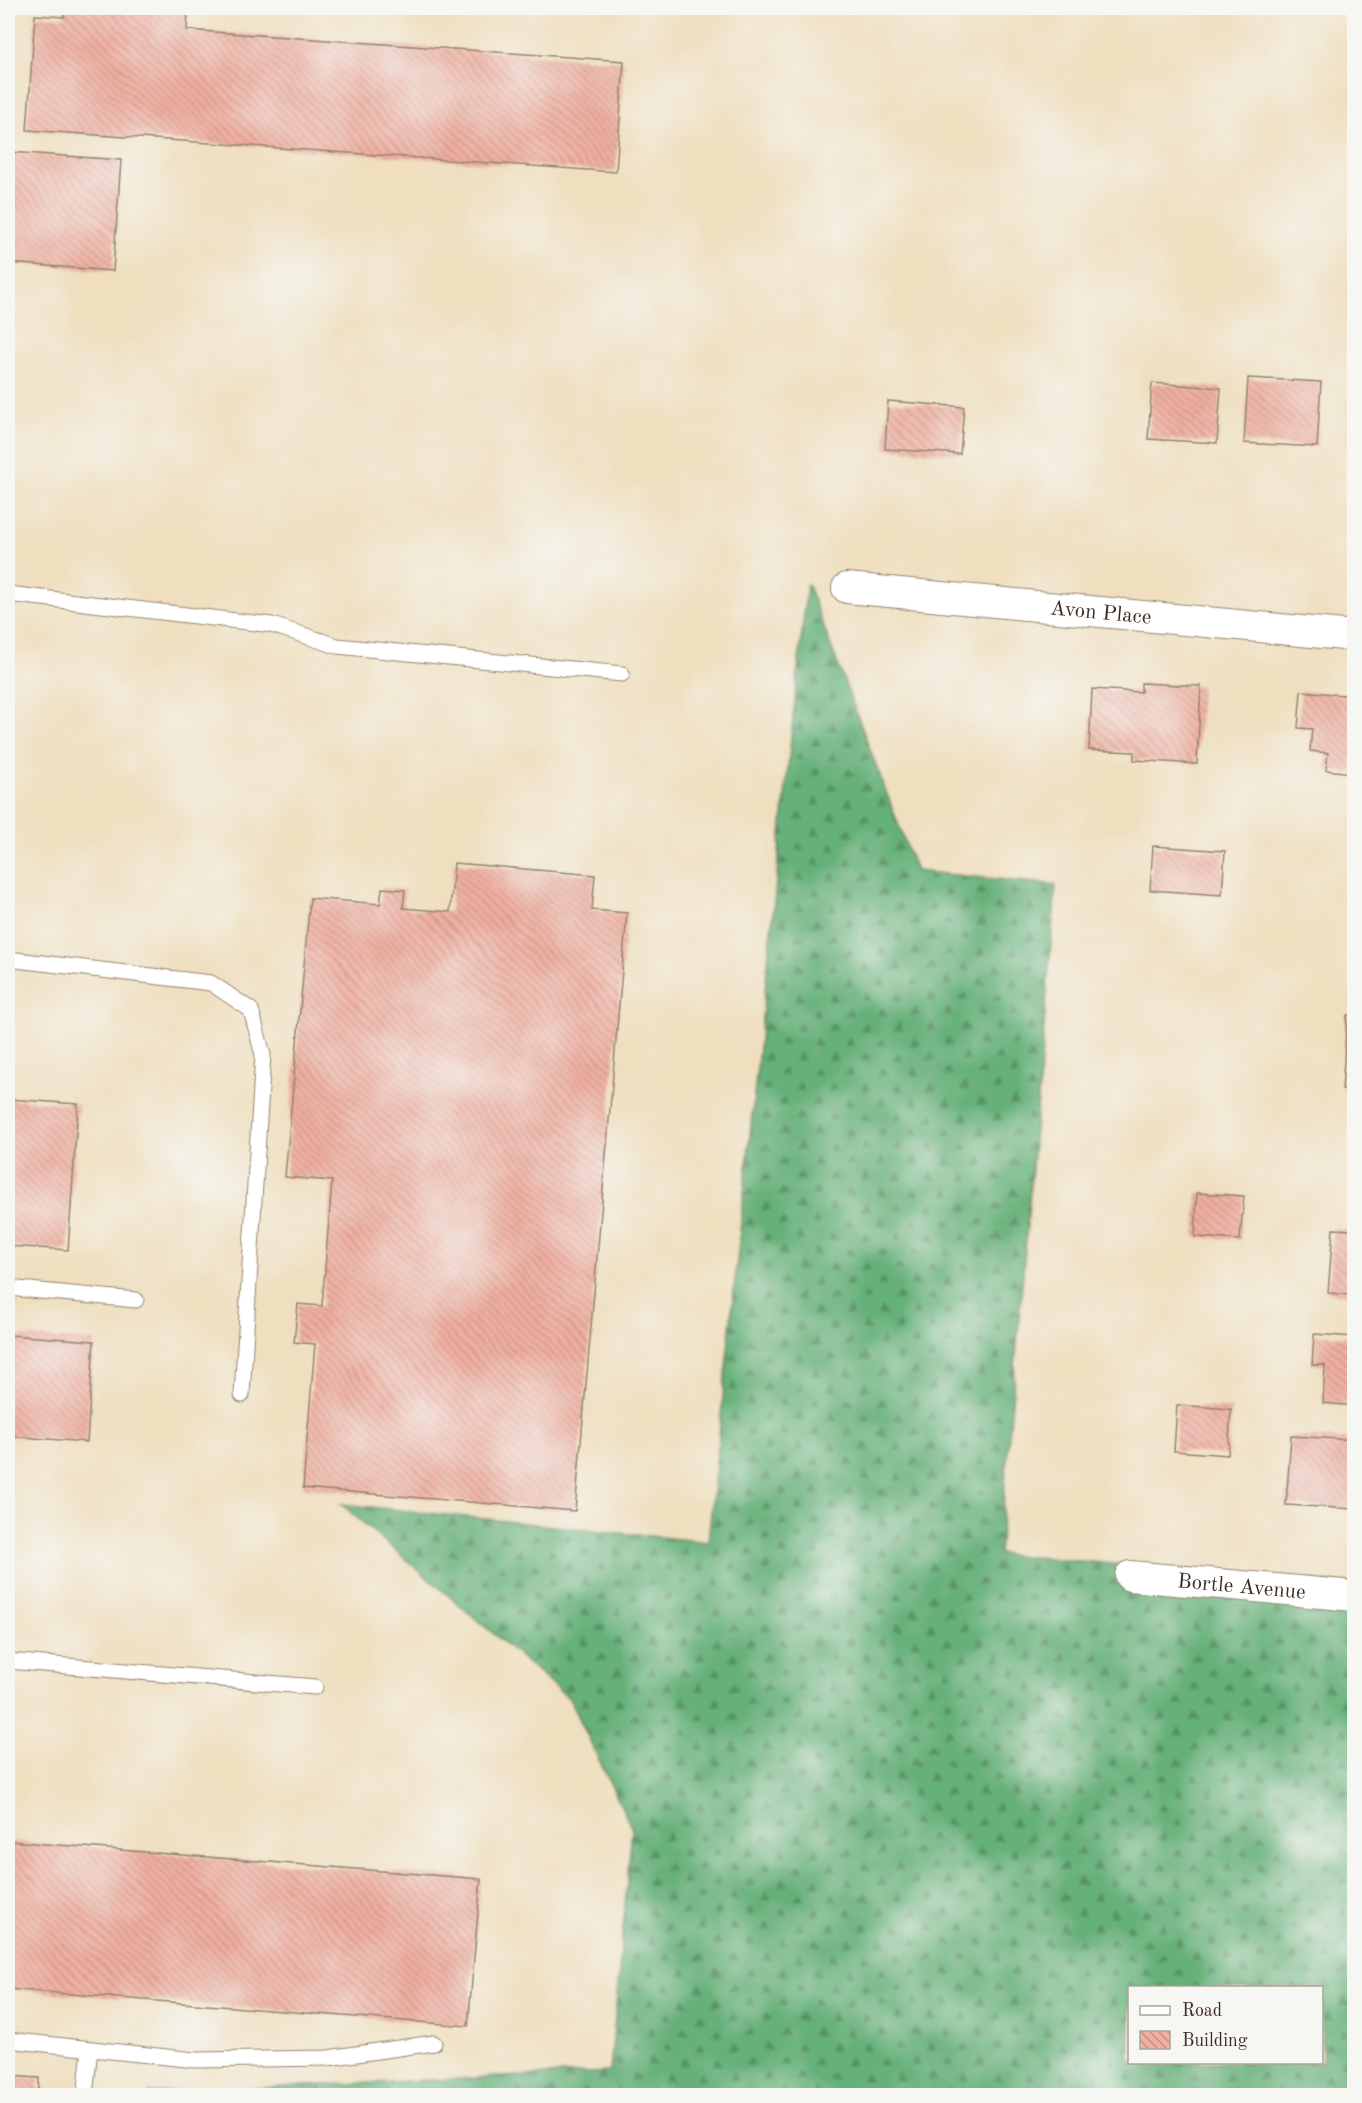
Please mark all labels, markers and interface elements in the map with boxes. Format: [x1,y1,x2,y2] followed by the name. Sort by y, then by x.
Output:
[1049,598,1152,629] street label: Avon Place
[1176,1571,1307,1604] street label: Bortle Avenue
[1128,1986,1323,2064] legend
[1182,2002,1222,2020] text: Road
[1182,2032,1248,2050] text: Building

